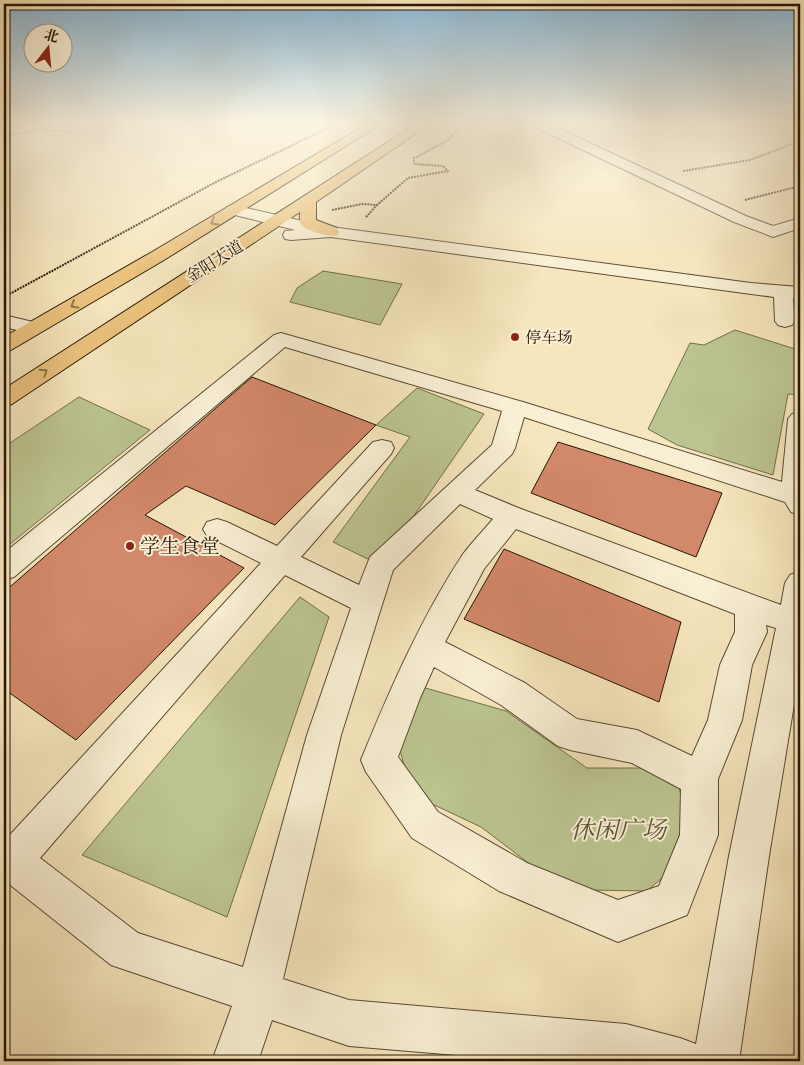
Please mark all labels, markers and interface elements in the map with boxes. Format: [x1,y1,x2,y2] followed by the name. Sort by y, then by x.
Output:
[22,22,72,72] north arrow
[42,25,61,46] text: 北
[211,216,220,225] one-way arrow
[182,236,247,287] street label: 金阳大道
[71,298,80,308] one-way arrow
[525,327,573,348] place label: 停车场
[509,331,521,343] marker: 停车场
[39,369,48,378] one-way arrow
[140,533,220,559] place label: 学生食堂
[124,540,136,552] marker: 学生食堂
[570,814,668,845] park label: 休闲广场

